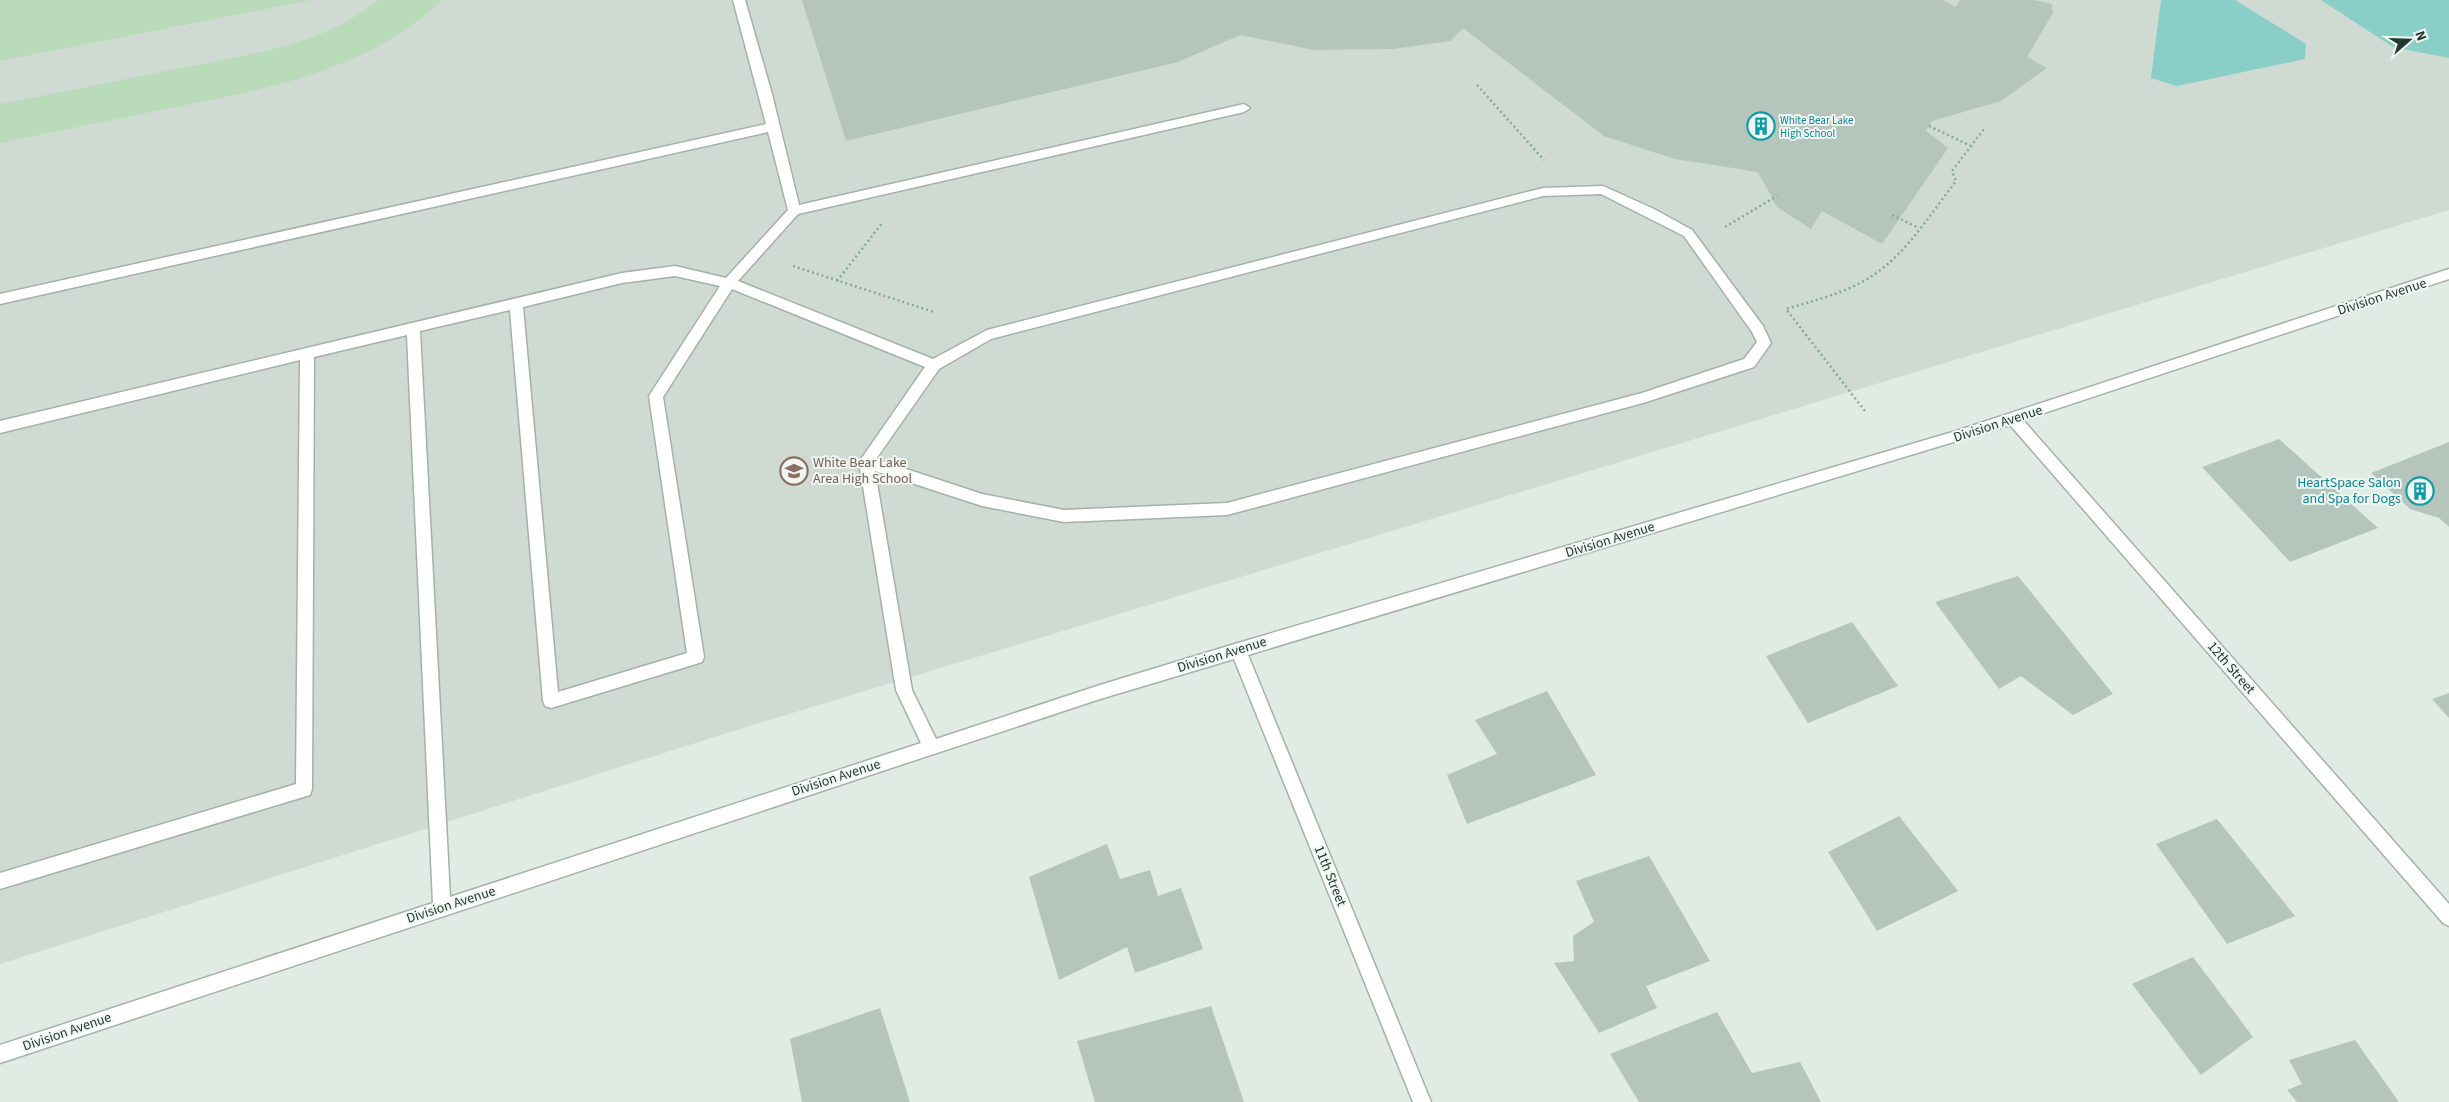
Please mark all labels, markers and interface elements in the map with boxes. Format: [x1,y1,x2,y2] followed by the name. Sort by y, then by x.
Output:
[2384,15,2434,65] north arrow
[2409,28,2431,44] text: N
[1746,111,1776,141] building icon: White Bear Lake High School
[1780,113,1854,141] place label: White Bear Lake High School
[2335,273,2429,321] street label: Division Avenue
[1951,400,2045,448] street label: Division Avenue
[813,453,913,489] place label: White Bear Lake Area High School
[779,456,809,486] school or university icon: White Bear Lake Area High School
[2297,473,2401,509] place label: HeartSpace Salon and Spa for Dogs
[2405,476,2435,506] building icon: HeartSpace Salon and Spa for Dogs
[1563,517,1657,563] street label: Division Avenue
[1175,632,1269,678] street label: Division Avenue
[2202,637,2260,699] street label: 12th Street
[789,754,883,802] street label: Division Avenue
[1309,843,1351,910] street label: 11th Street
[404,881,498,929] street label: Division Avenue
[20,1007,114,1057] street label: Division Avenue

